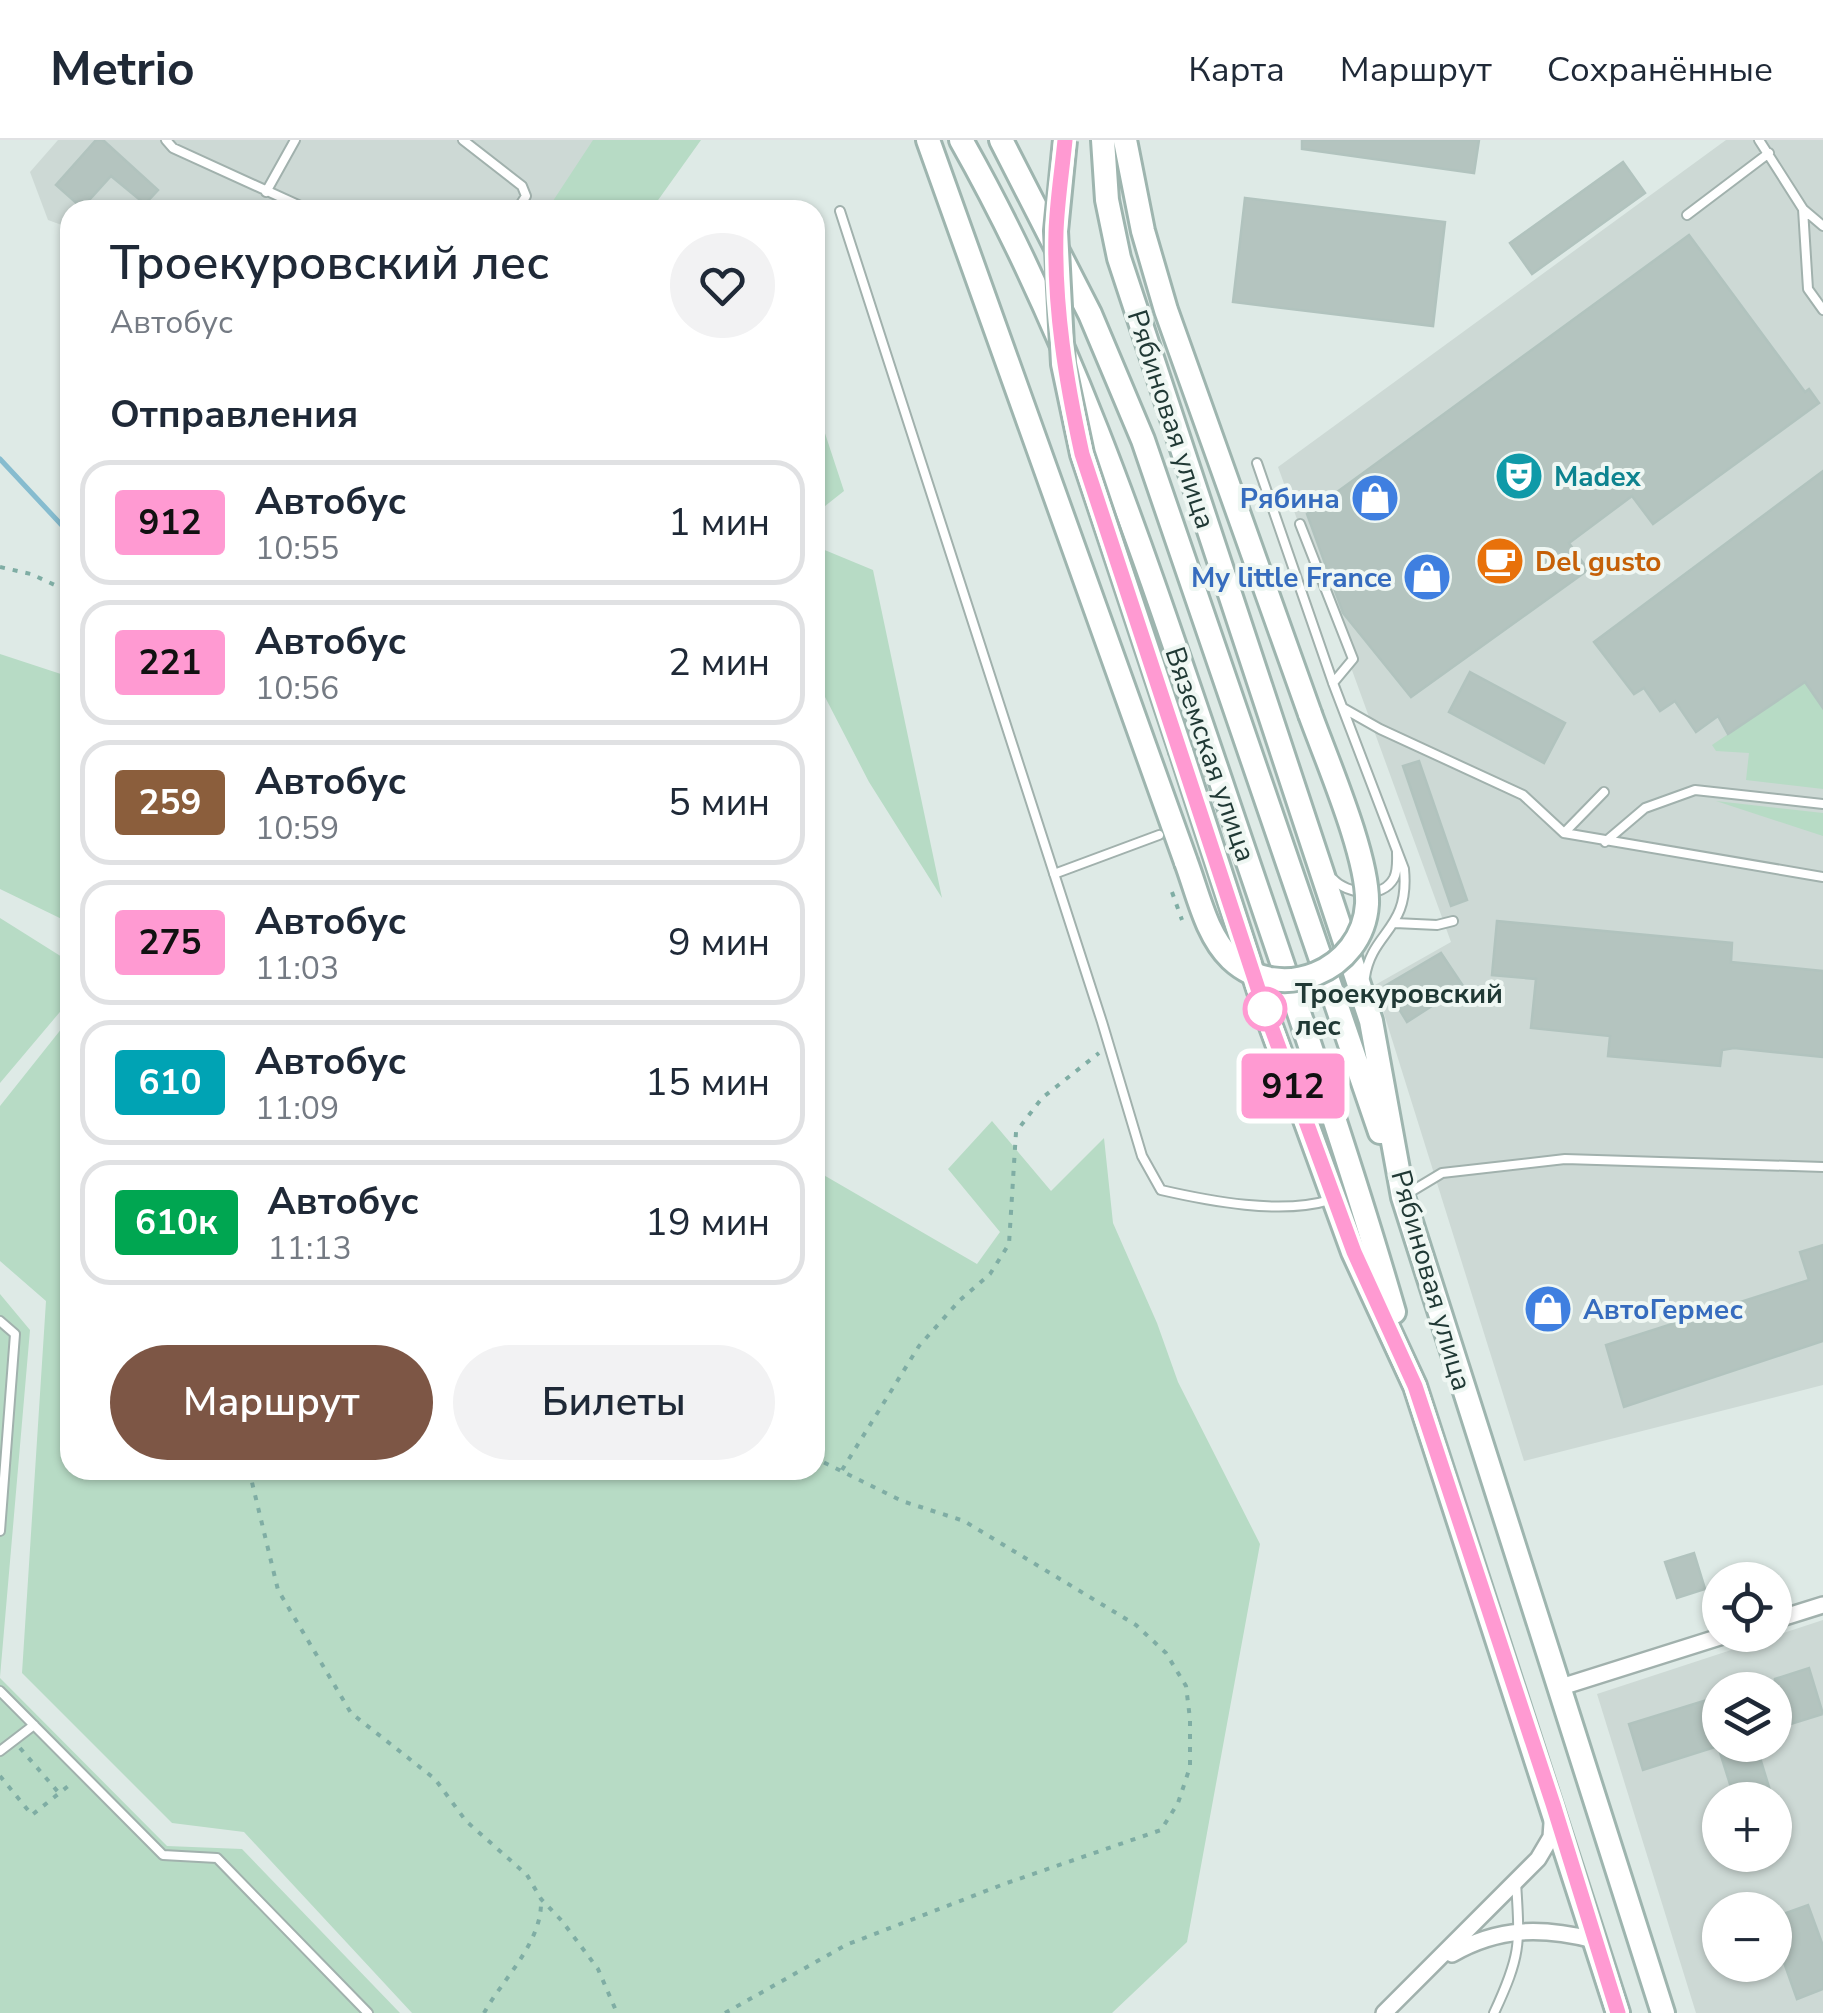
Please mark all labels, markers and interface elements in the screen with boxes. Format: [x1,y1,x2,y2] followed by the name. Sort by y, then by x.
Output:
[50,36,195,102] text: Metrio
[1188,46,1285,93] text: Карта
[1340,46,1492,93] text: Маршрут
[1547,46,1773,93] text: Сохранённые
[110,230,549,296] text: Троекуровский лес
[670,233,775,338] button: heart
[110,301,233,344] text: Автобус
[1118,305,1224,534] street label: Рябиновая улица
[110,389,358,440] text: Отправления
[1493,450,1545,502] theatre icon: Madex
[1554,458,1642,496] place label: Madex
[1349,472,1401,524] shop icon: Рябина
[255,476,406,527] text: Автобус
[1240,480,1340,518] place label: Рябина
[668,497,770,548] text: 1 мин
[138,499,202,546] text: 912
[255,527,339,570] text: 10:55
[1474,535,1526,587] cafe icon: Del gusto
[1535,543,1661,581] place label: Del gusto
[1401,551,1453,603] shop icon: My little France
[1191,559,1392,597] place label: My little France
[255,616,406,667] text: Автобус
[668,637,770,688] text: 2 мин
[138,639,202,686] text: 221
[1155,642,1265,867] street label: Вяземская улица
[255,667,339,710] text: 10:56
[255,756,406,807] text: Автобус
[668,777,770,828] text: 5 мин
[138,779,202,826] text: 259
[255,807,339,850] text: 10:59
[255,896,406,947] text: Автобус
[668,917,770,968] text: 9 мин
[138,919,202,966] text: 275
[255,947,339,990] text: 11:03
[1295,975,1503,1045] place label: Троекуровский лес
[1244,988,1286,1030] marker: Троекуровский лес
[255,1036,406,1087] text: Автобус
[1236,1054,1350,1118] line badge: 912
[645,1057,770,1108] text: 15 мин
[138,1059,202,1106] text: 610
[1261,1063,1325,1110] text: 912
[255,1087,339,1130] text: 11:09
[1381,1165,1481,1395] street label: Рябиновая улица
[268,1176,419,1227] text: Автобус
[645,1197,770,1248] text: 19 мин
[135,1199,218,1246] text: 610к
[268,1227,352,1270] text: 11:13
[1522,1283,1574,1335] shop icon: АвтоГермес
[1583,1291,1743,1329] place label: АвтоГермес
[110,1345,433,1460] button: Маршрут
[453,1345,775,1460] button: Билеты
[1702,1562,1792,1982] map controls
[1702,1562,1792,1652] button: locate
[1702,1672,1792,1762] button: layers
[1702,1782,1792,1872] button: +
[1702,1892,1792,1982] button: −

